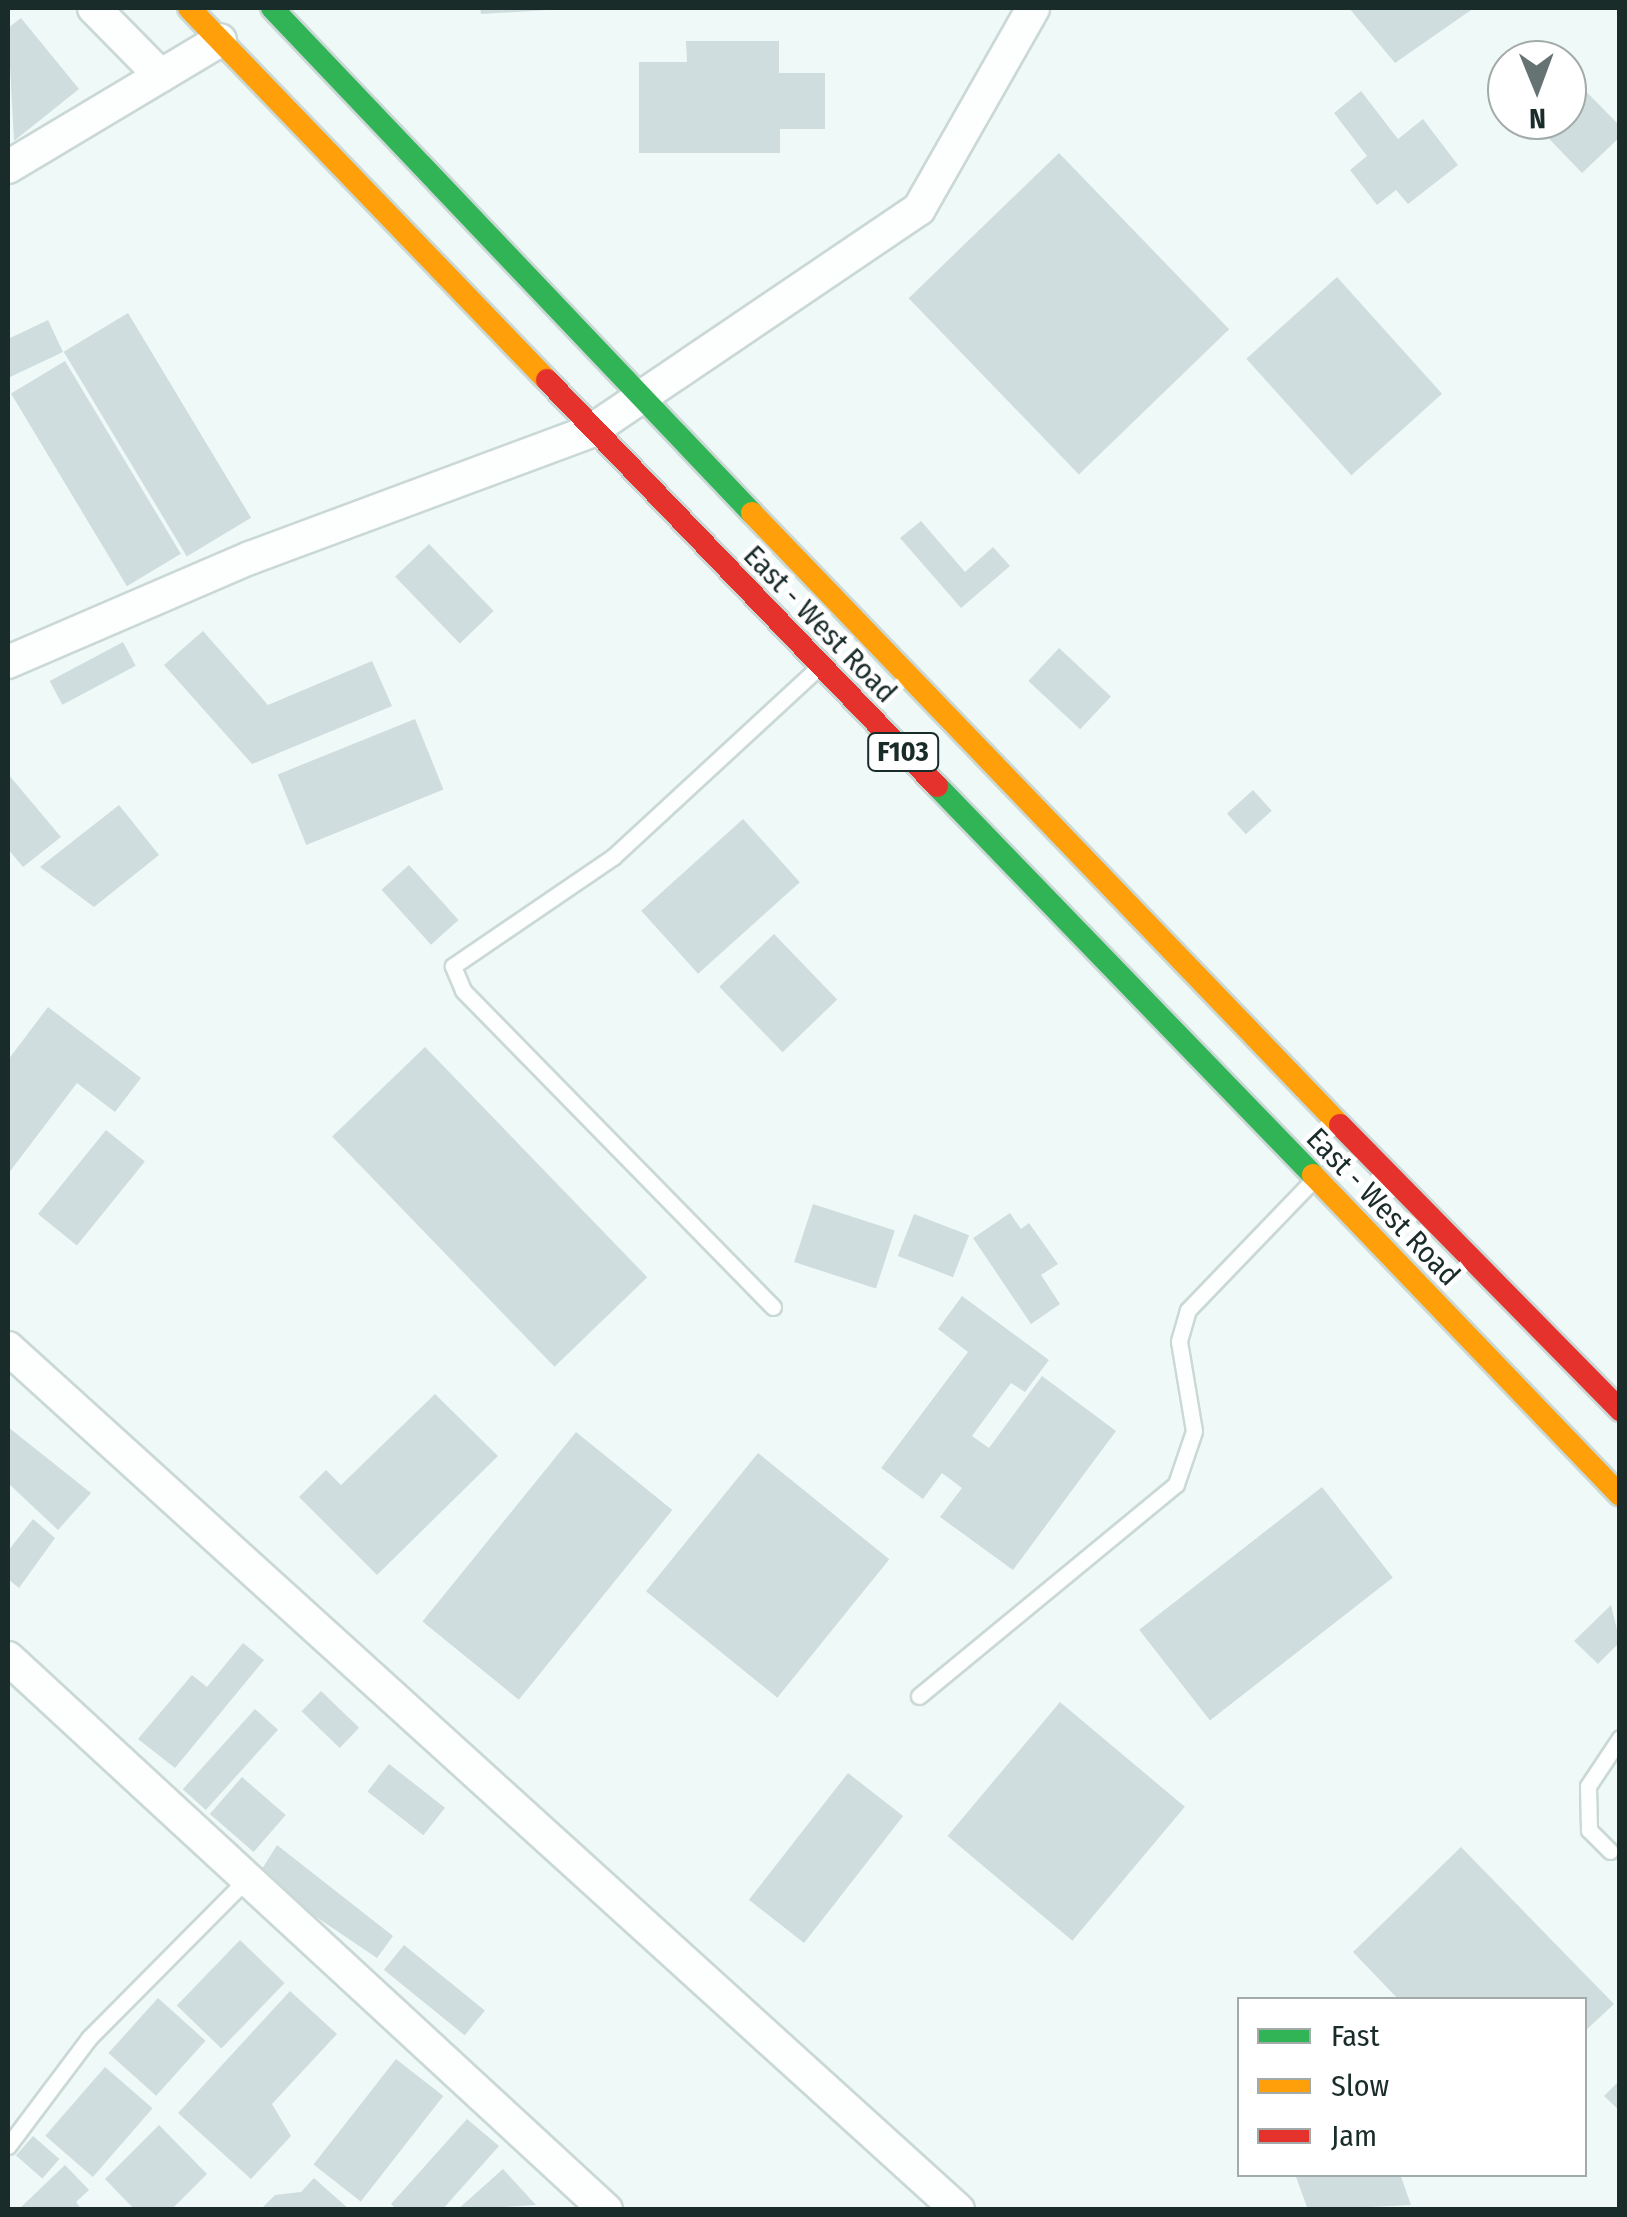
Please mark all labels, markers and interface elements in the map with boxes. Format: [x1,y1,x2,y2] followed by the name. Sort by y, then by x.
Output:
[1487,40,1587,140] north arrow
[1529,102,1546,135] text: N
[736,538,904,710] street label: East - West Road
[866,729,940,775] road number: F103
[1299,1121,1467,1293] street label: East - West Road
[1237,1997,1587,2177] legend
[1331,2018,1379,2054] text: Fast
[1331,2068,1389,2104] text: Slow
[1331,2118,1377,2154] text: Jam

